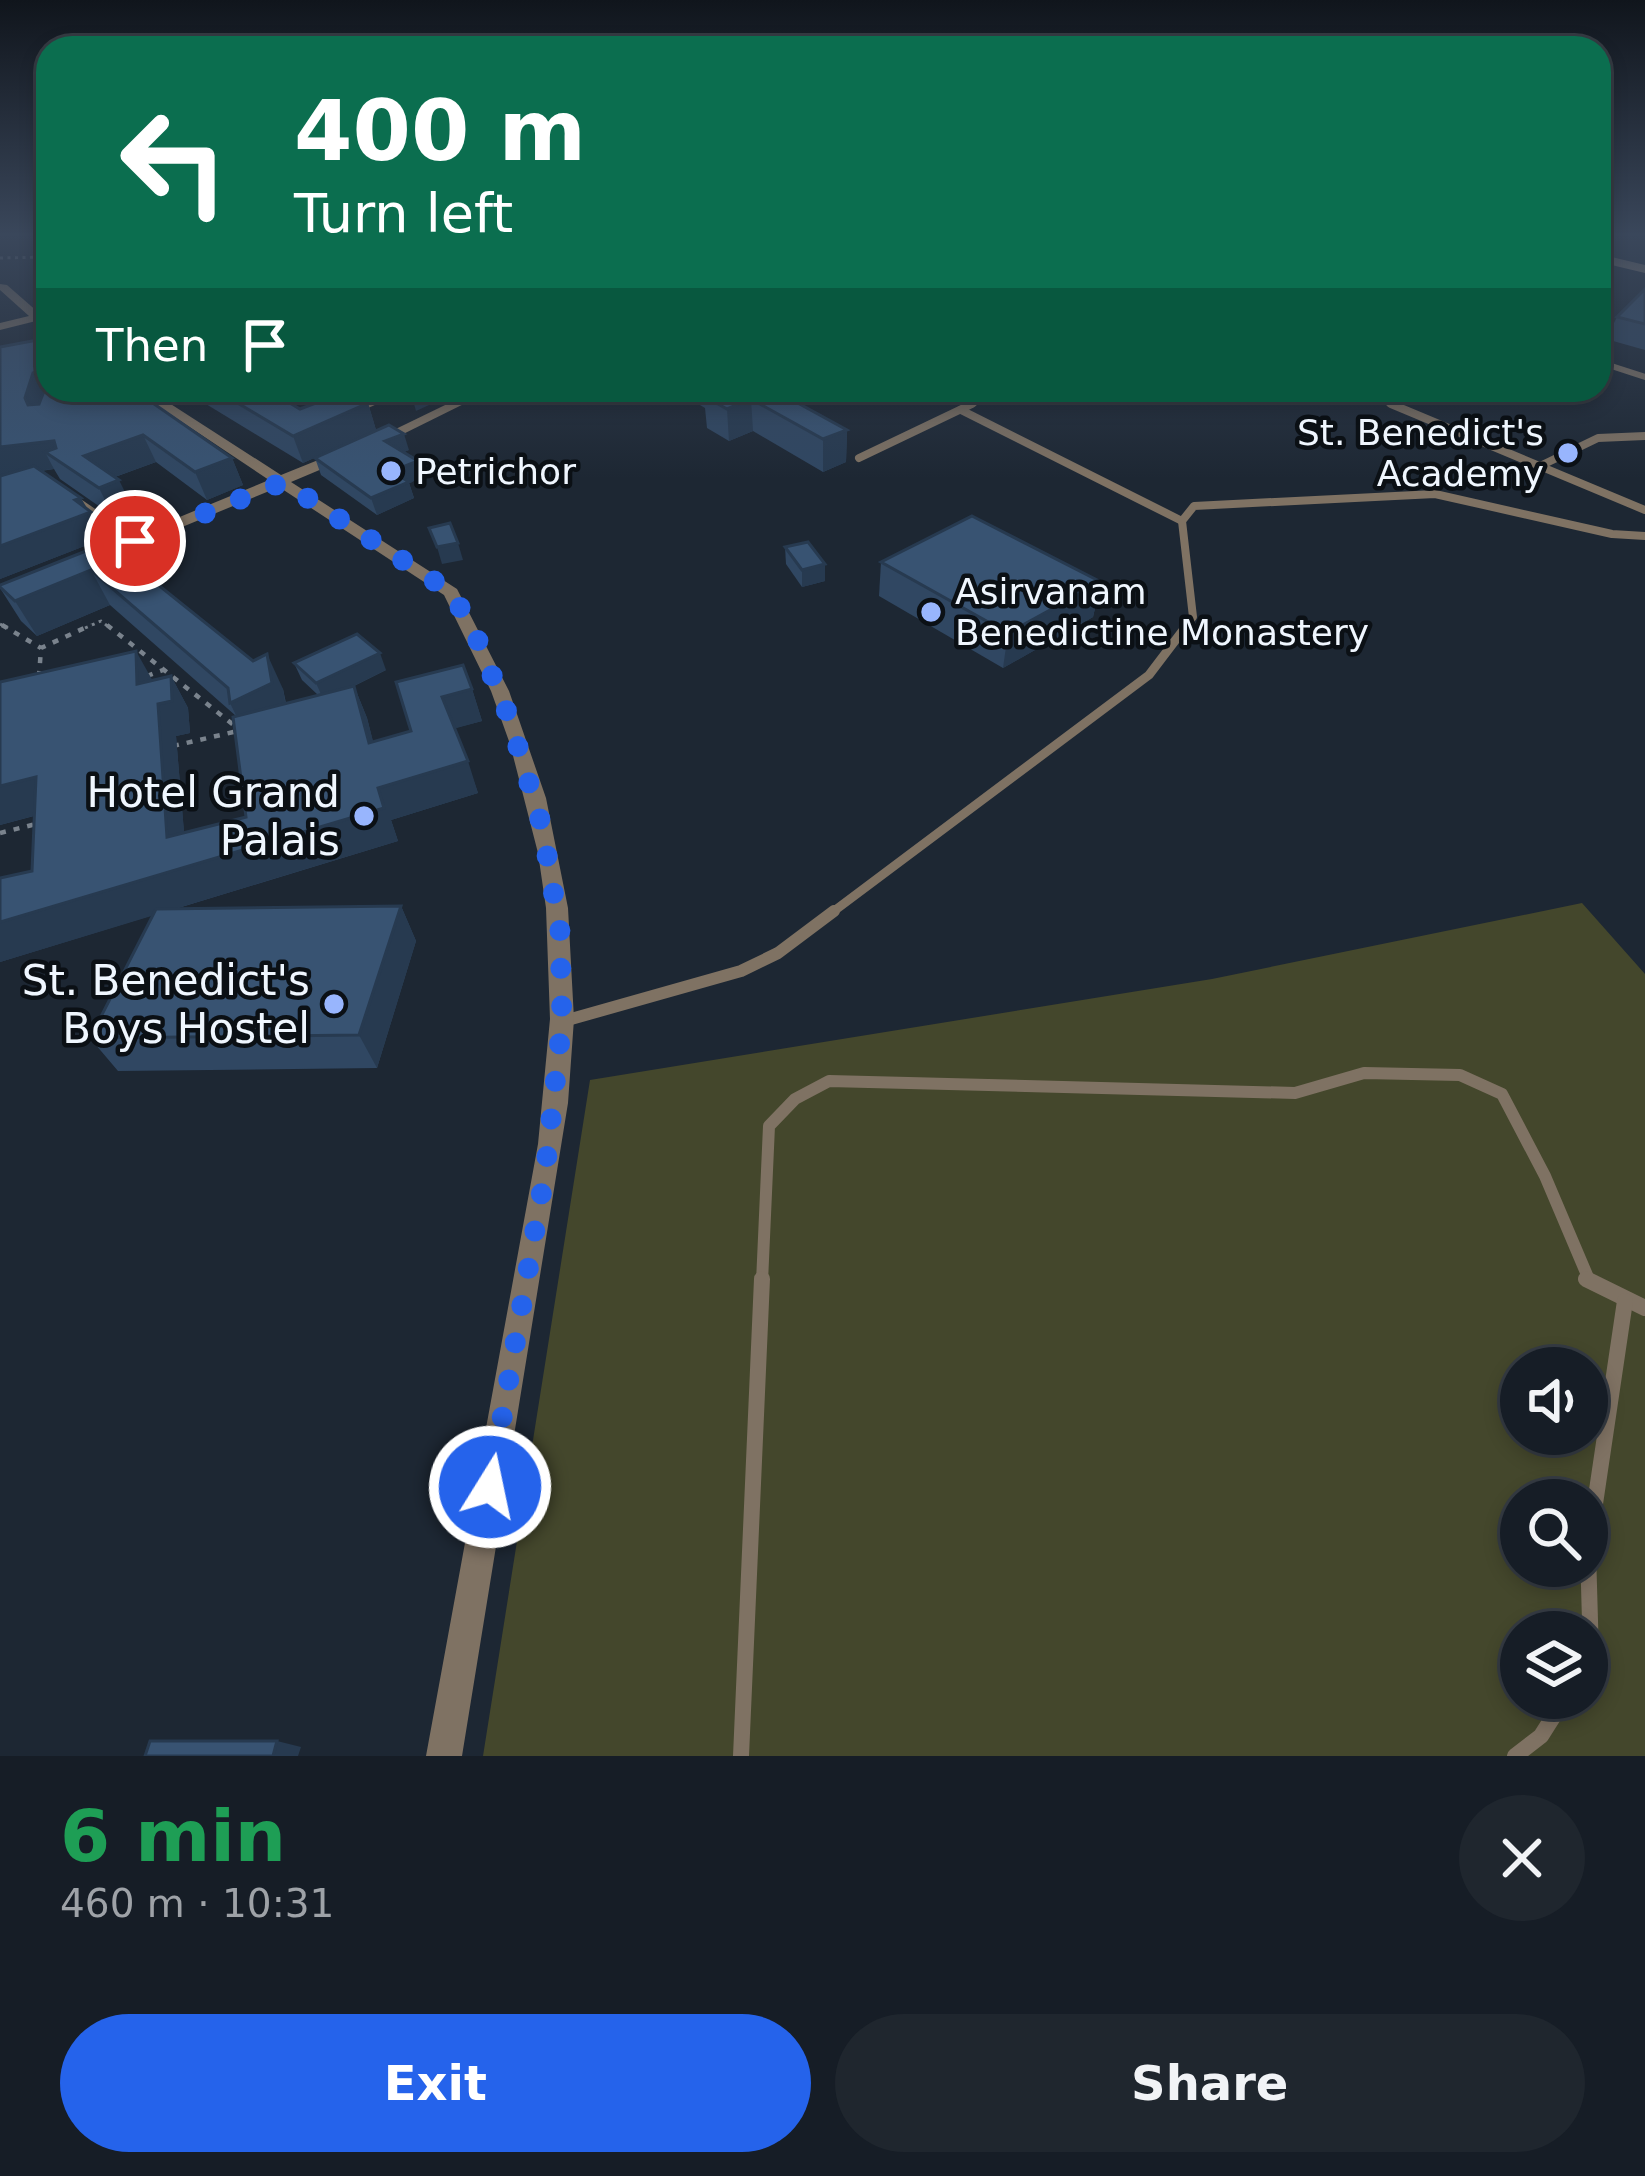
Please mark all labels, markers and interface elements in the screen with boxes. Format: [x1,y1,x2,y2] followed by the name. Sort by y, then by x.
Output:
[294,82,586,180] text: 400 m
[96,84,252,240] icon: left
[294,182,513,245] text: Turn left
[232,312,298,378] icon: arrive
[96,319,208,372] text: Then
[1297,412,1544,494] place label: St. Benedict's Academy
[1555,440,1581,466] marker: St. Benedict's Academy
[415,451,576,492] place label: Petrichor
[378,458,404,484] marker: Petrichor
[84,490,186,592] pin
[102,508,168,574] icon: arrive
[955,571,1369,653] place label: Asirvanam Benedictine Monastery
[918,599,944,625] marker: Asirvanam Benedictine Monastery
[87,768,340,865] place label: Hotel Grand Palais
[351,803,377,829] marker: Hotel Grand Palais
[22,956,310,1053] place label: St. Benedict's Boys Hostel
[321,991,347,1017] marker: St. Benedict's Boys Hostel
[1500,1347,1608,1719] map controls
[1500,1347,1608,1455] button: sound
[427,1424,553,1550] position arrow
[1500,1479,1608,1587] button: search
[1500,1611,1608,1719] button: layers
[60,1794,286,1878] text: 6 min
[1459,1795,1585,1921] button: close
[60,1881,334,1926] text: 460 m · 10:31
[60,2014,811,2152] button: Exit
[835,2014,1585,2152] button: Share

